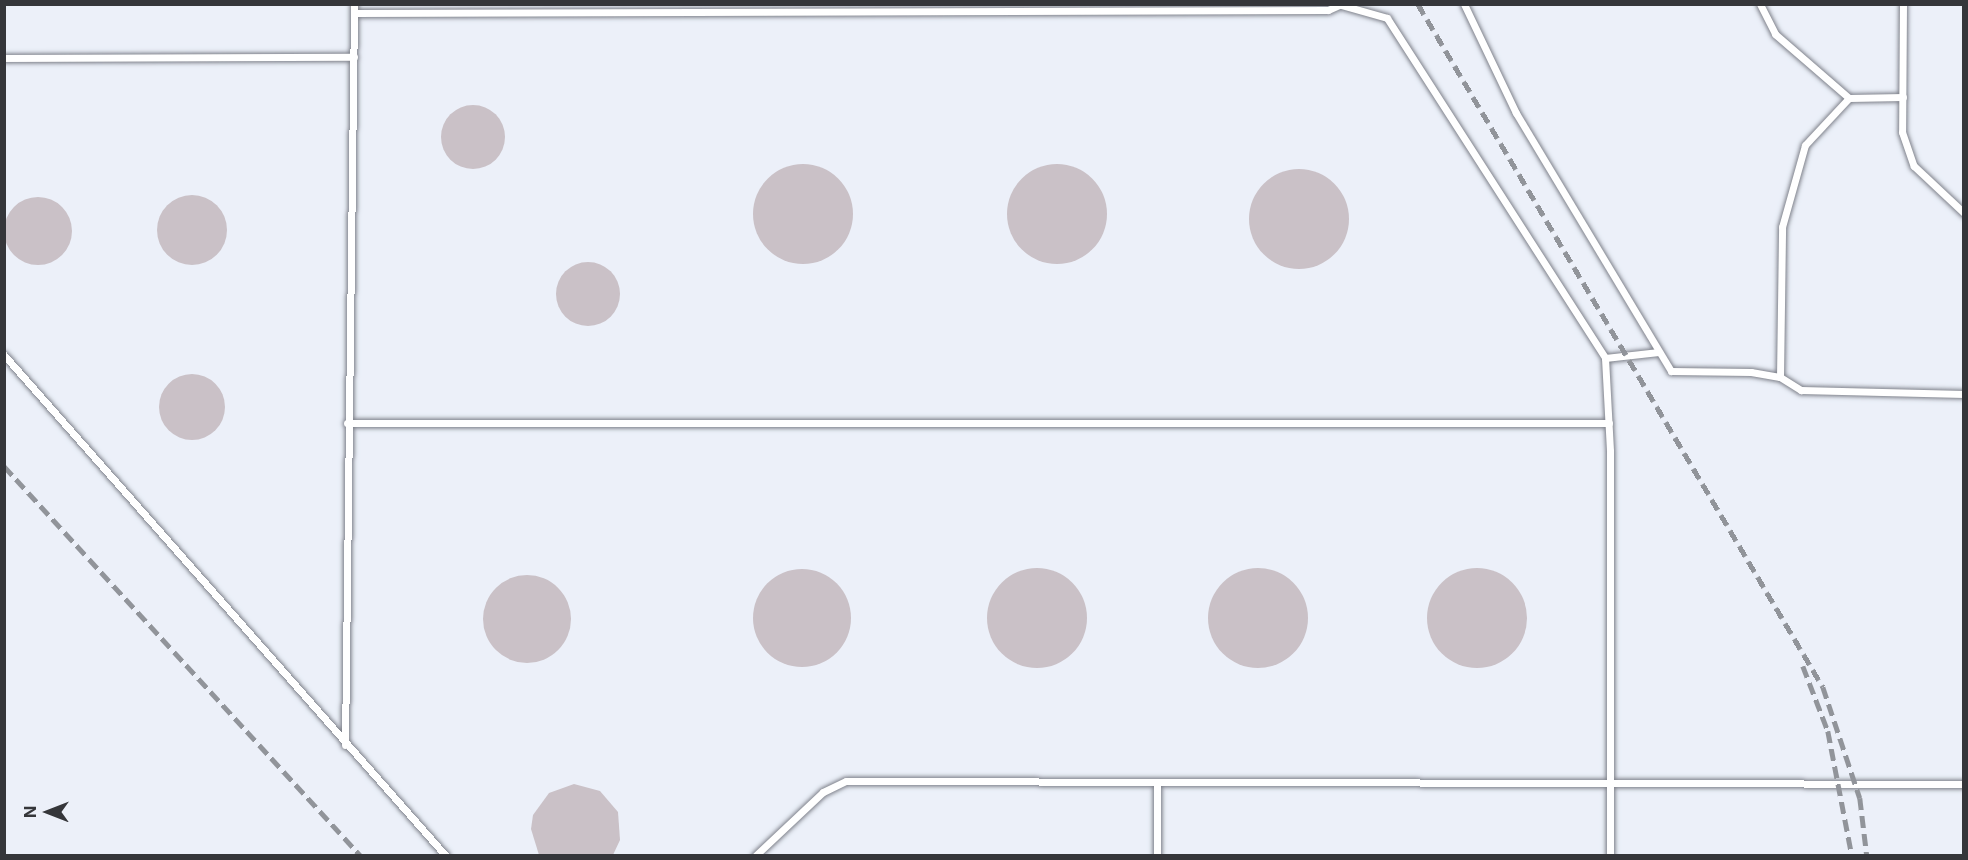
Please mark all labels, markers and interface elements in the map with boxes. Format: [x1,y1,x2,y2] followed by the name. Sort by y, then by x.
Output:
[18,782,78,842] north arrow
[20,806,40,818] text: N

